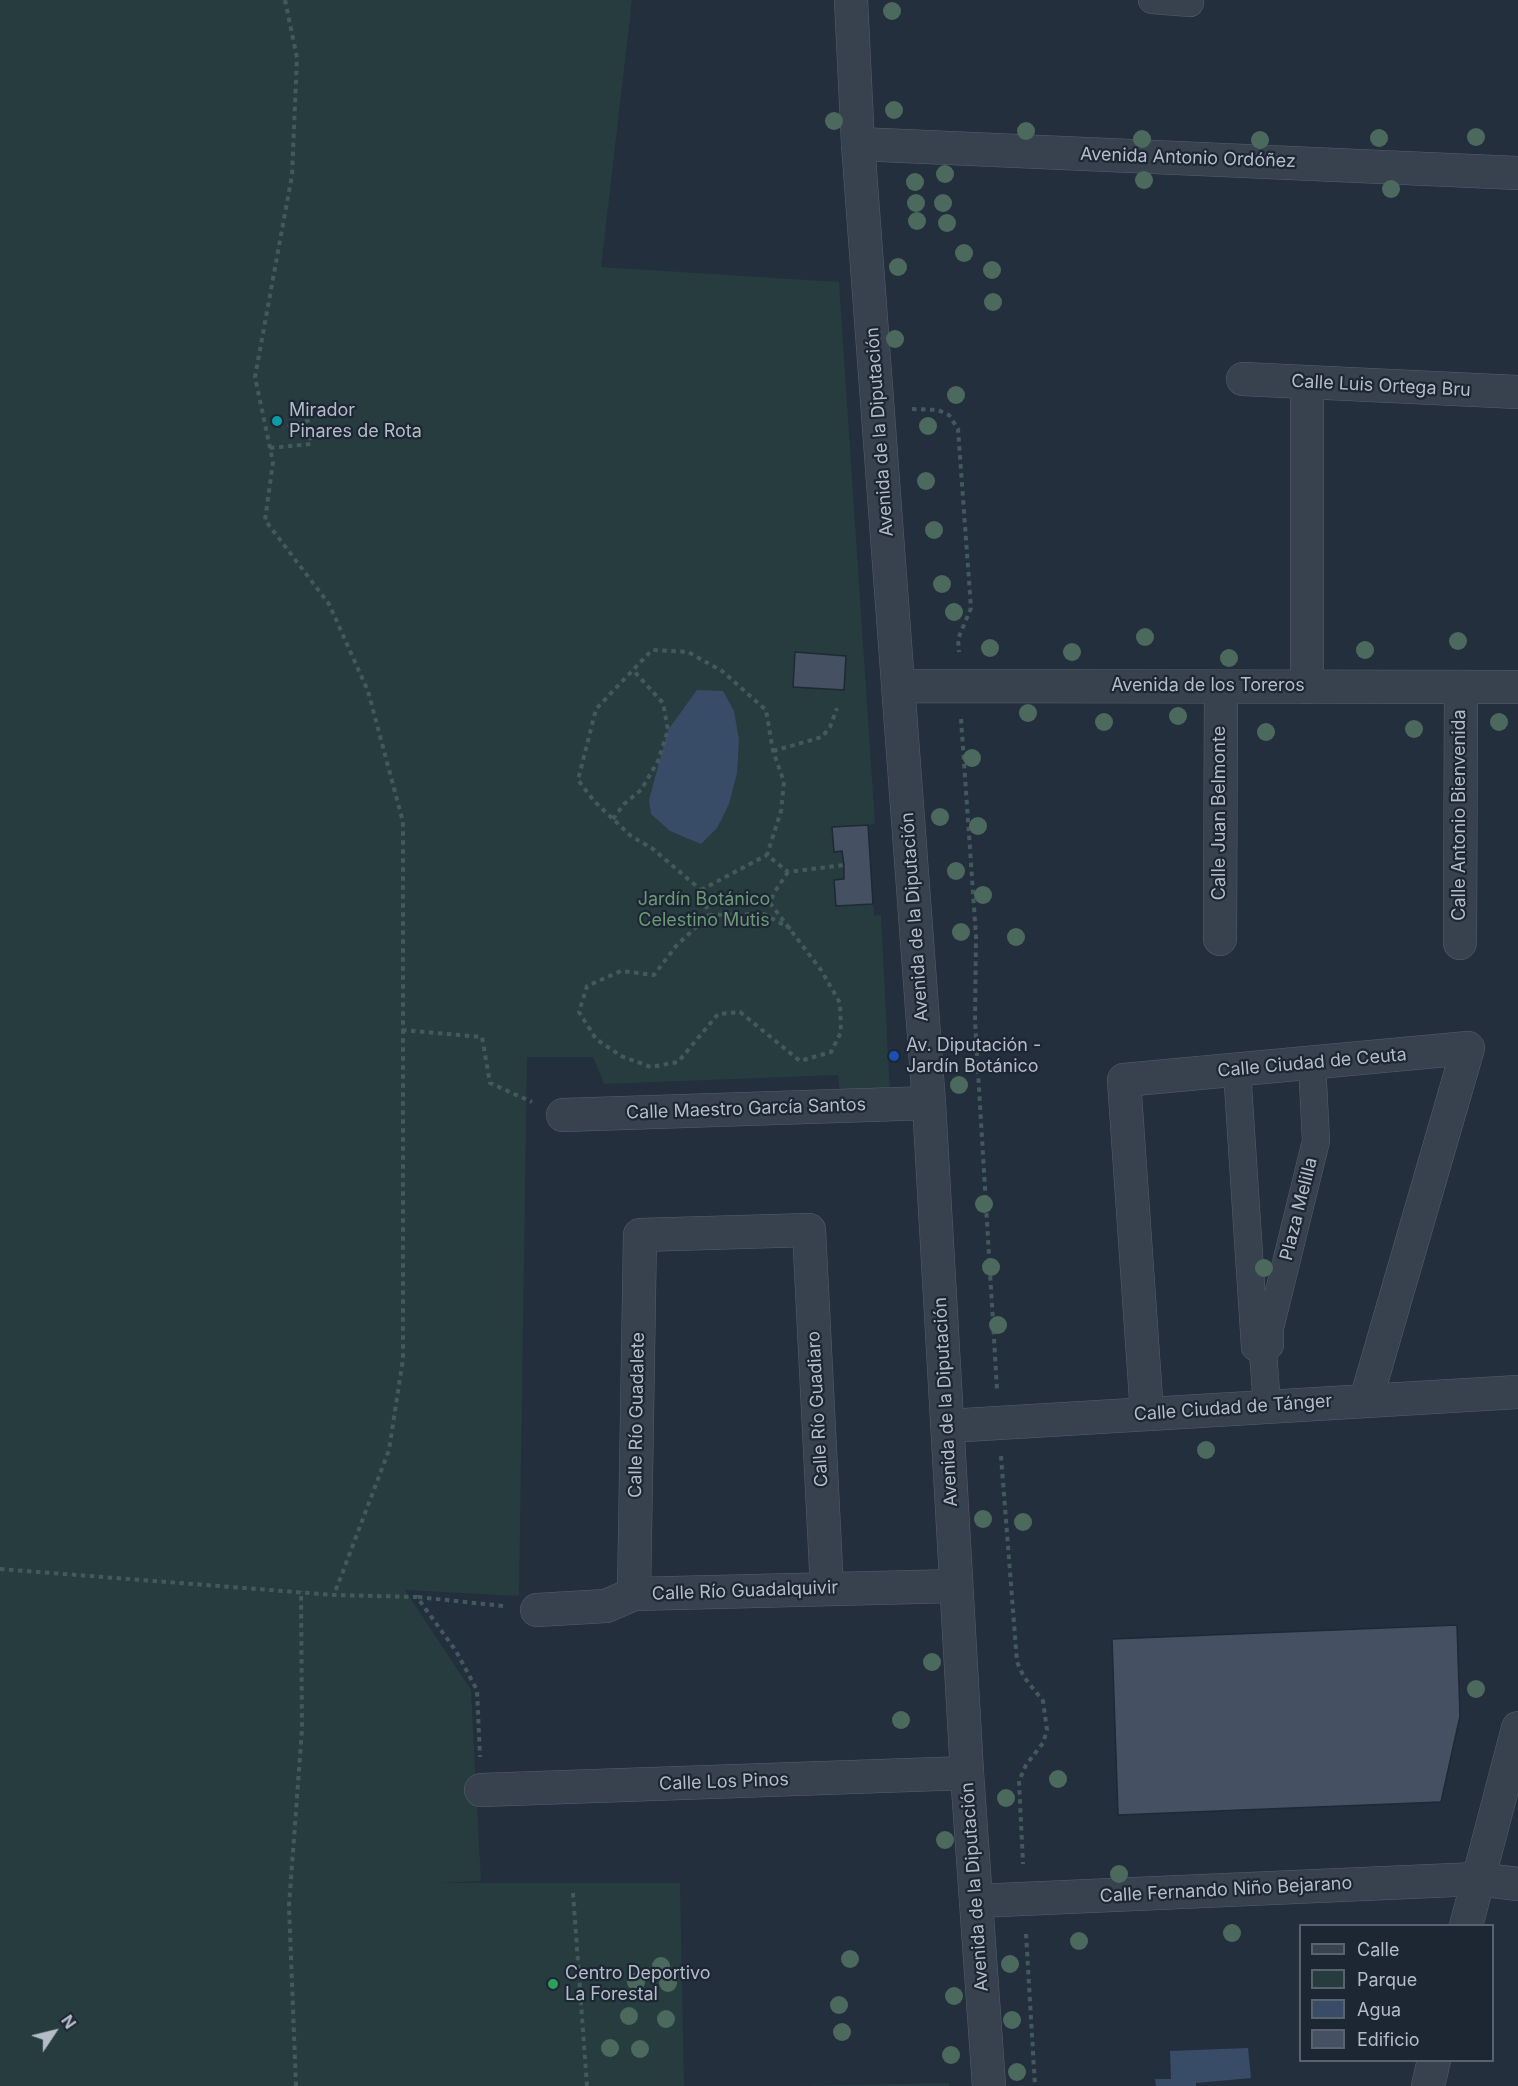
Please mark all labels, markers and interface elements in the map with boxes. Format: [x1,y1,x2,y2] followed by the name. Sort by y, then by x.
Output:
[1080,143,1296,173] street label: Avenida Antonio Ordóñez
[862,327,898,537] street label: Avenida de la Diputación
[1291,371,1471,401] street label: Calle Luis Ortega Bru
[289,400,422,442] place label: Mirador Pinares de Rota
[270,414,284,428] marker: Mirador Pinares de Rota
[1111,675,1305,697] street label: Avenida de los Toreros
[1449,709,1471,921] street label: Calle Antonio Bienvenida
[1209,726,1231,900] street label: Calle Juan Belmonte
[897,812,933,1022] street label: Avenida de la Diputación
[638,889,770,932] park label: Jardín Botánico Celestino Mutis
[906,1035,1041,1078] place label: Av. Diputación - Jardín Botánico
[1216,1044,1408,1082] street label: Calle Ciudad de Ceuta
[887,1049,901,1063] marker: Av. Diputación - Jardín Botánico
[626,1094,866,1124] street label: Calle Maestro García Santos
[1276,1155,1322,1263] street label: Plaza Melilla
[930,1297,962,1507] street label: Avenida de la Diputación
[803,1330,833,1488] street label: Calle Río Guadiaro
[625,1332,649,1498] street label: Calle Río Guadalete
[1133,1390,1333,1426] street label: Calle Ciudad de Tánger
[652,1577,838,1605] street label: Calle Río Guadalquivir
[659,1769,789,1795] street label: Calle Los Pinos
[957,1782,993,1992] street label: Avenida de la Diputación
[1099,1873,1353,1907] street label: Calle Fernando Niño Bejarano
[1299,1924,1494,2062] legend
[1357,1939,1399,1960] text: Calle
[565,1963,711,2006] place label: Centro Deportivo La Forestal
[1357,1969,1417,1990] text: Parque
[546,1977,560,1991] marker: Centro Deportivo La Forestal
[1357,1999,1401,2020] text: Agua
[24,2002,84,2062] north arrow
[57,2011,80,2032] text: N
[1357,2029,1420,2050] text: Edificio

